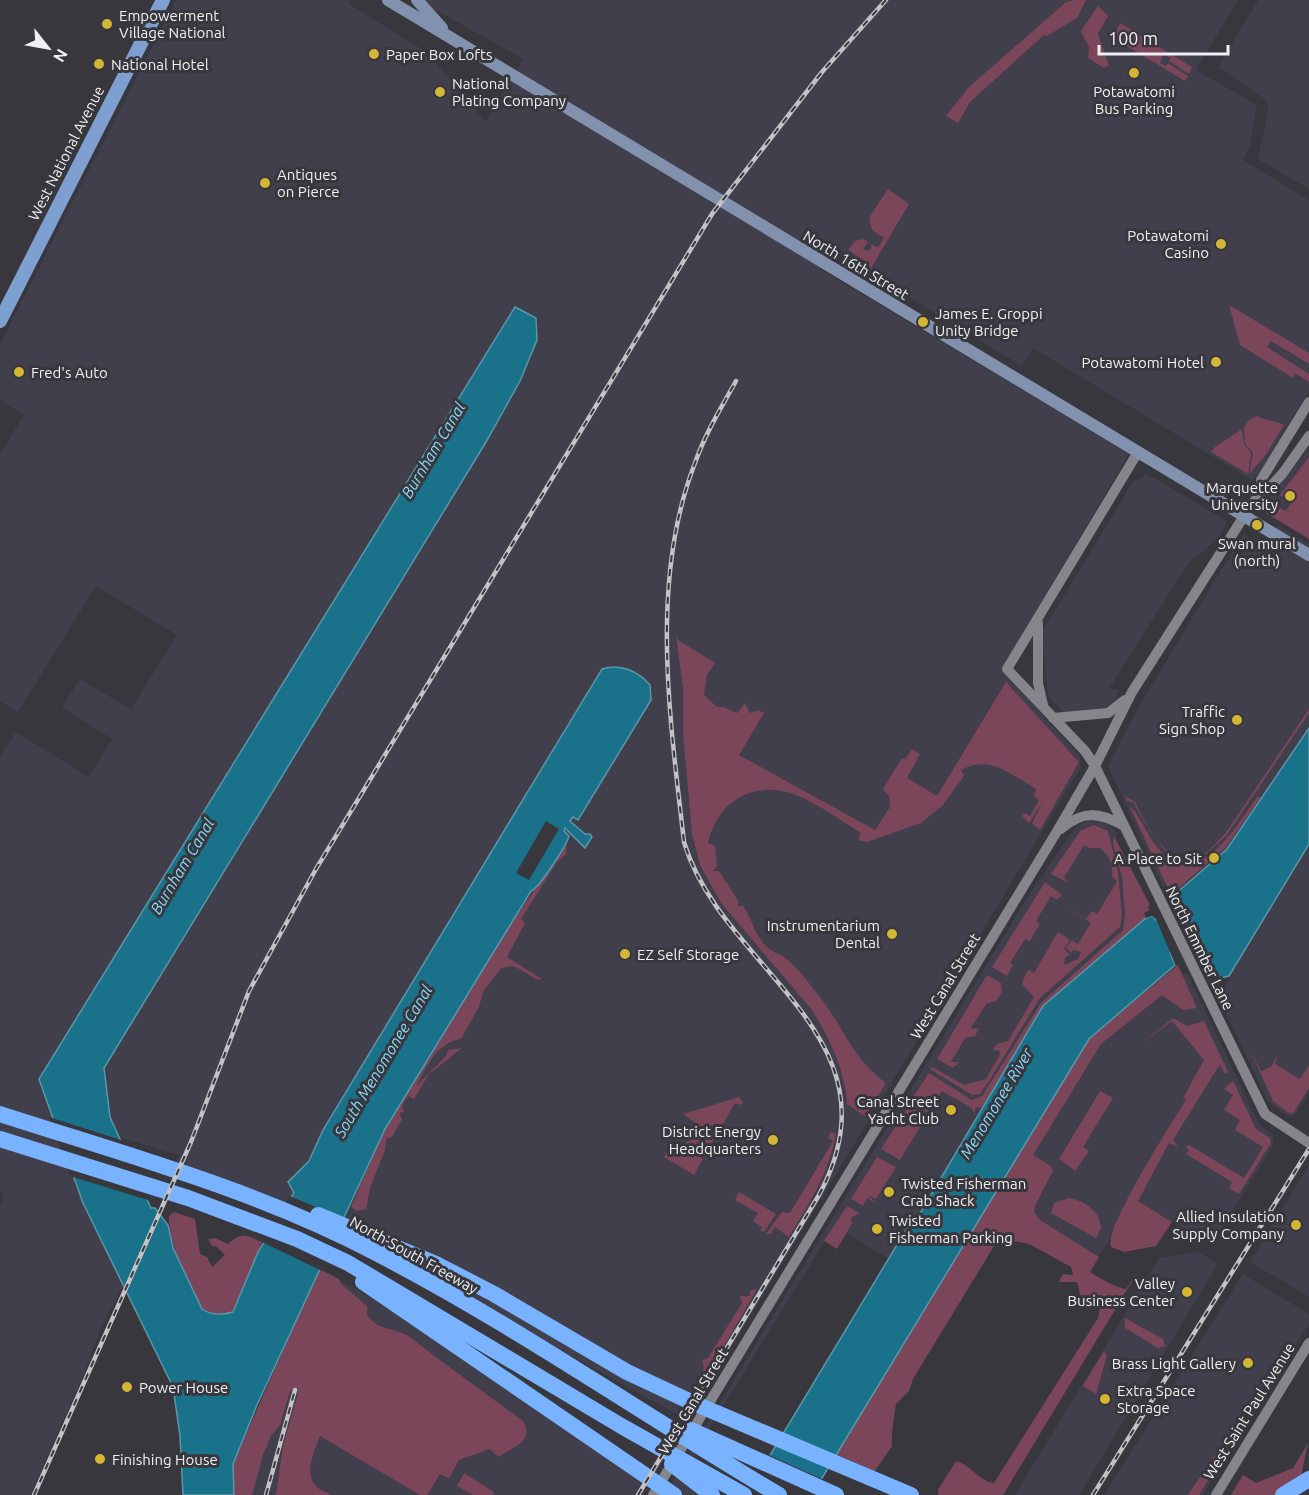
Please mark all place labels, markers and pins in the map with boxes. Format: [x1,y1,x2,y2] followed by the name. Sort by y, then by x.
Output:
[119,7,226,41] place label: Empowerment Village National
[100,17,114,31] marker: Empowerment Village National
[386,46,492,63] place label: Paper Box Lofts
[367,47,381,61] marker: Paper Box Lofts
[111,56,209,73] place label: National Hotel
[92,57,106,71] marker: National Hotel
[1127,66,1141,80] marker: Potawatomi Bus Parking
[452,75,566,109] place label: National Plating Company
[1093,83,1175,117] place label: Potawatomi Bus Parking
[433,85,447,99] marker: National Plating Company
[277,166,340,200] place label: Antiques on Pierce
[258,176,272,190] marker: Antiques on Pierce
[1127,227,1209,261] place label: Potawatomi Casino
[1214,237,1228,251] marker: Potawatomi Casino
[935,305,1043,339] place label: James E. Groppi Unity Bridge
[916,315,930,329] marker: James E. Groppi Unity Bridge
[1082,354,1204,371] place label: Potawatomi Hotel
[1209,355,1223,369] marker: Potawatomi Hotel
[31,364,108,381] place label: Fred's Auto
[12,365,26,379] marker: Fred's Auto
[1206,479,1278,513] place label: Marquette University
[1283,489,1297,503] marker: Marquette University
[1250,518,1264,532] marker: Swan mural (north)
[1218,535,1296,569] place label: Swan mural (north)
[1159,703,1225,737] place label: Traffic Sign Shop
[1230,713,1244,727] marker: Traffic Sign Shop
[1114,850,1202,867] place label: A Place to Sit
[1207,851,1221,865] marker: A Place to Sit
[767,917,880,951] place label: Instrumentarium Dental
[885,927,899,941] marker: Instrumentarium Dental
[637,946,739,963] place label: EZ Self Storage
[618,947,632,961] marker: EZ Self Storage
[857,1093,939,1127] place label: Canal Street Yacht Club
[944,1103,958,1117] marker: Canal Street Yacht Club
[662,1123,761,1157] place label: District Energy Headquarters
[766,1133,780,1147] marker: District Energy Headquarters
[901,1175,1026,1209] place label: Twisted Fisherman Crab Shack
[882,1185,896,1199] marker: Twisted Fisherman Crab Shack
[1172,1208,1284,1242] place label: Allied Insulation Supply Company
[889,1212,1013,1246] place label: Twisted Fisherman Parking
[1289,1218,1303,1232] marker: Allied Insulation Supply Company
[870,1222,884,1236] marker: Twisted Fisherman Parking
[1068,1275,1175,1309] place label: Valley Business Center
[1180,1285,1194,1299] marker: Valley Business Center
[1112,1355,1236,1372] place label: Brass Light Gallery
[1241,1356,1255,1370] marker: Brass Light Gallery
[139,1379,228,1396] place label: Power House
[120,1380,134,1394] marker: Power House
[1117,1382,1195,1416] place label: Extra Space Storage
[1098,1392,1112,1406] marker: Extra Space Storage
[112,1451,218,1468] place label: Finishing House
[93,1452,107,1466] marker: Finishing House

